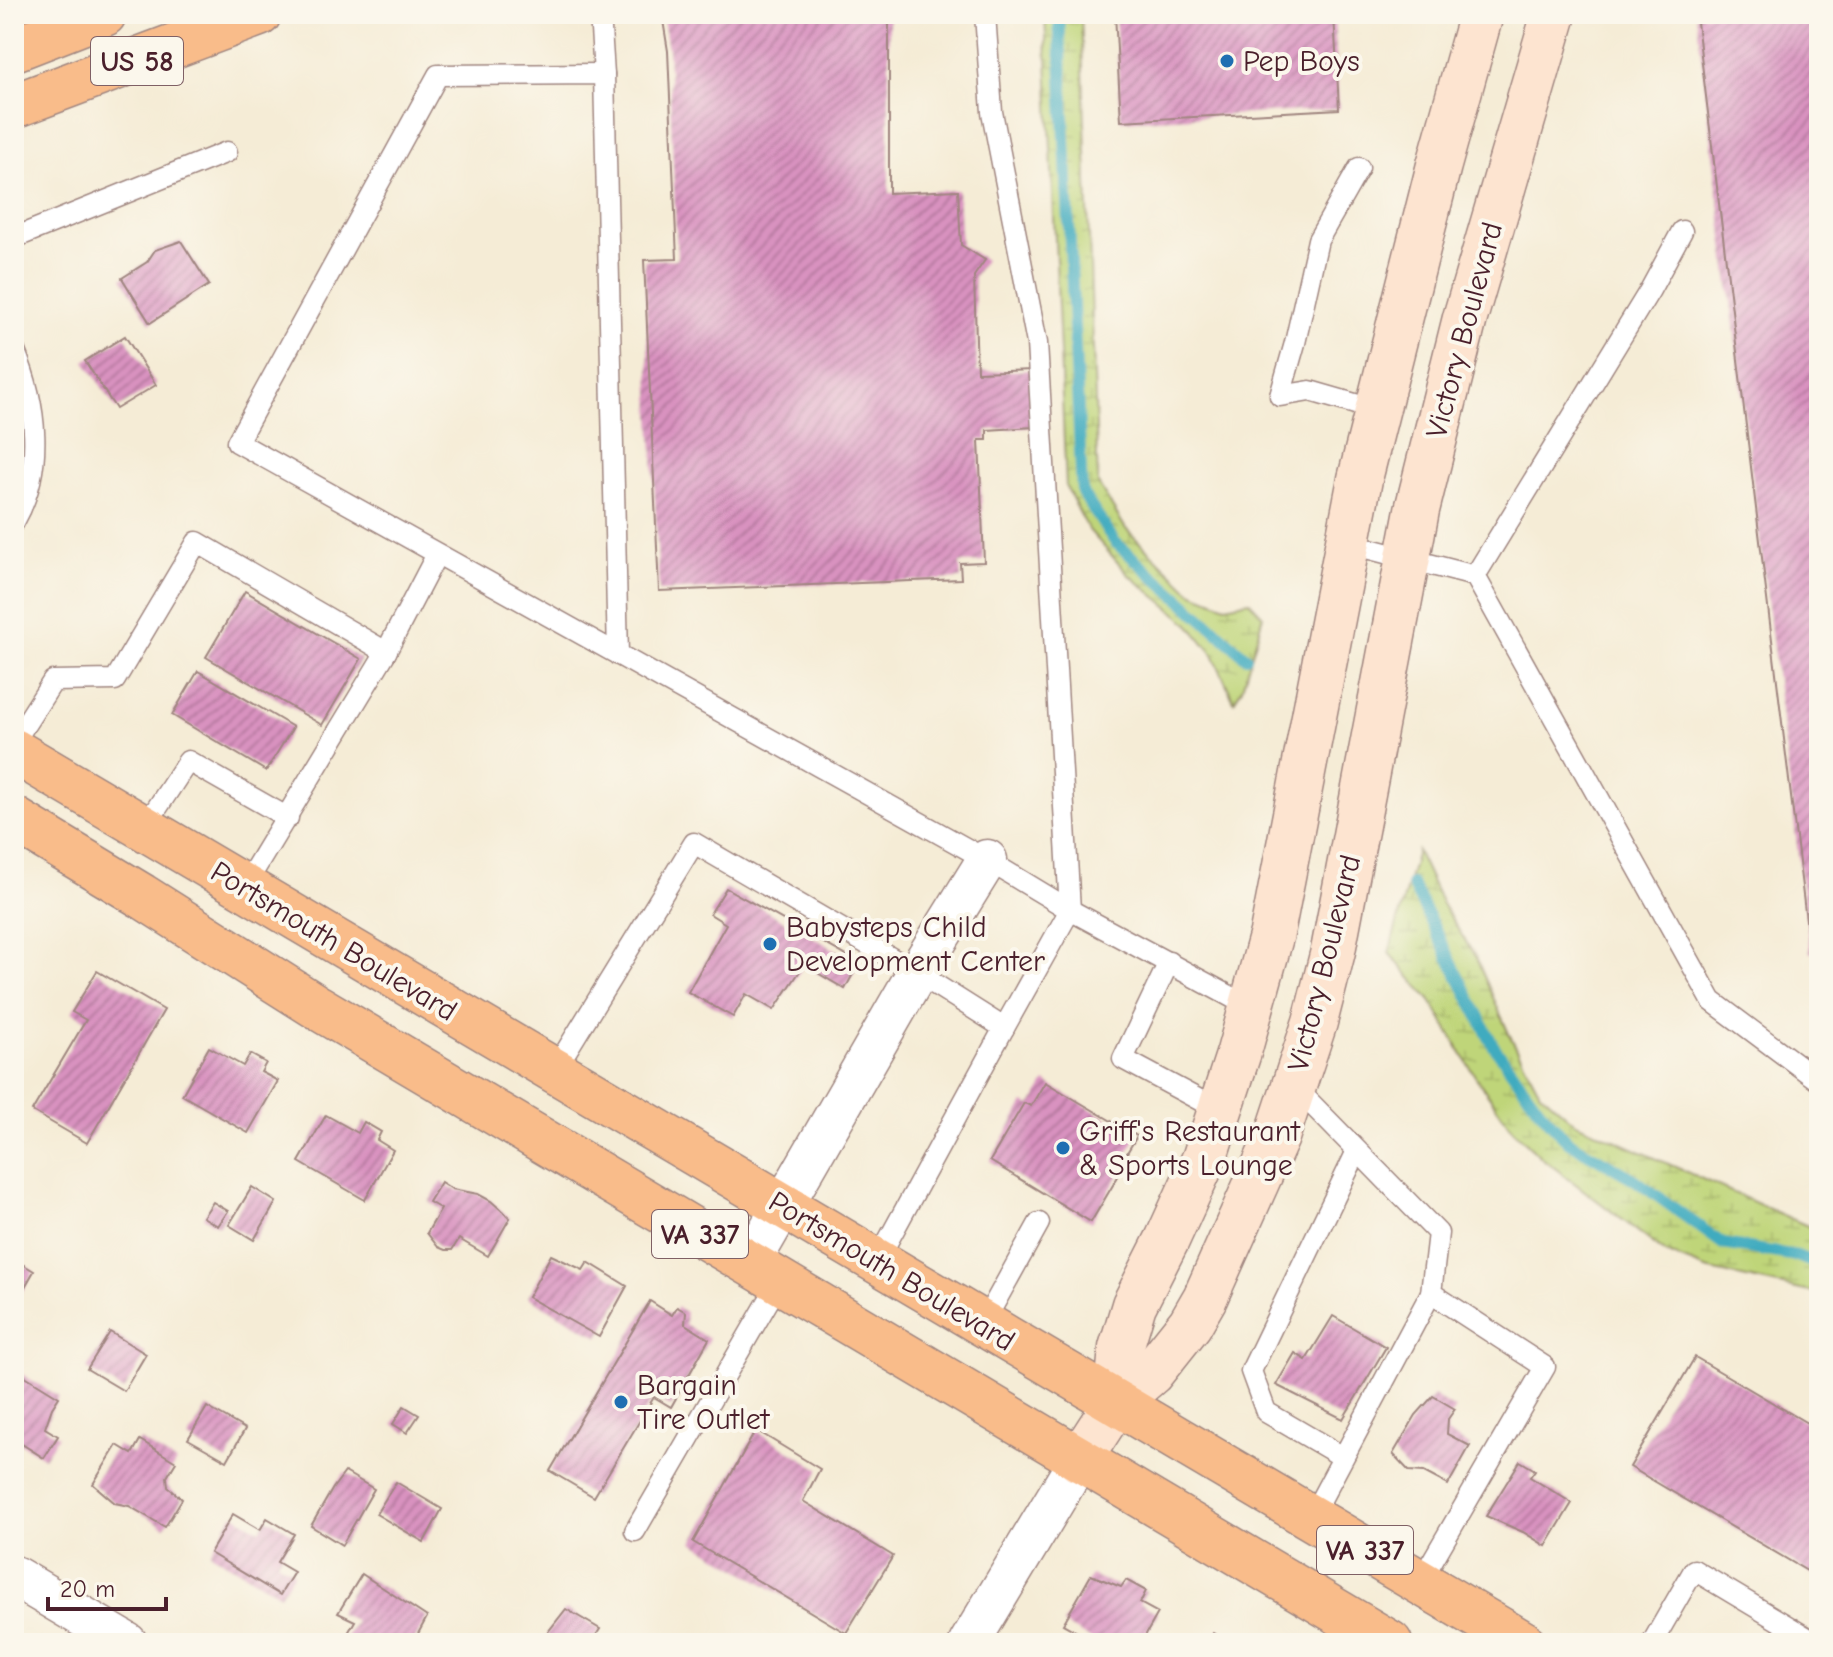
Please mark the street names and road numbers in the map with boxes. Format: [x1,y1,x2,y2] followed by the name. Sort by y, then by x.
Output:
[91,37,183,85] road number: US 58
[1419,218,1510,442] street label: Victory Boulevard
[1281,851,1368,1075] street label: Victory Boulevard
[204,854,463,1029] street label: Portsmouth Boulevard
[762,1184,1021,1359] street label: Portsmouth Boulevard
[652,1210,748,1258] road number: VA 337
[1317,1526,1413,1574] road number: VA 337

